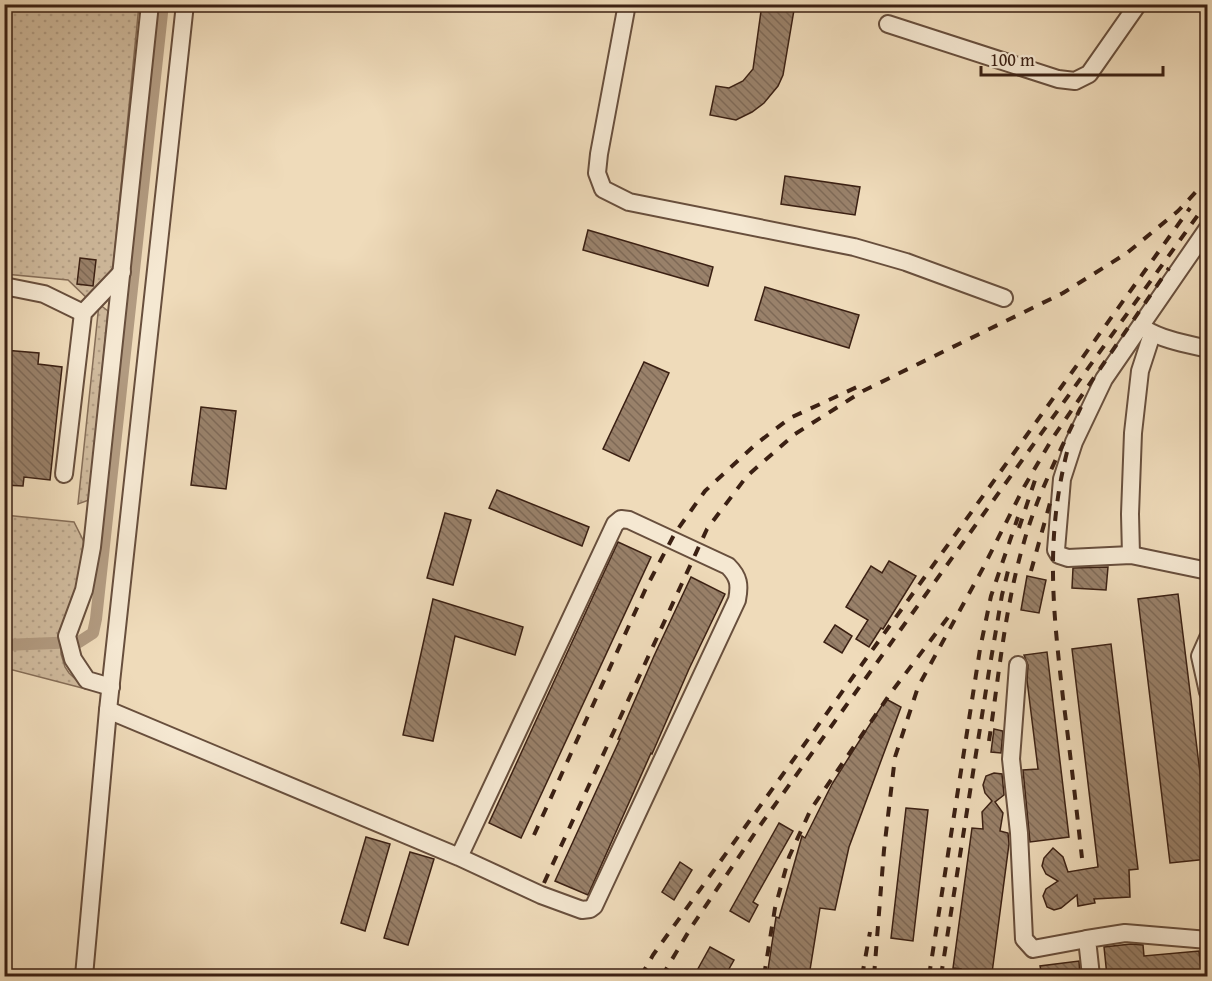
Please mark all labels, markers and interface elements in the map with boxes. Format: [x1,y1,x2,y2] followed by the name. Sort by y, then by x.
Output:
[981,39,1162,77] scale bar
[990,46,1035,73] text: 100 m

